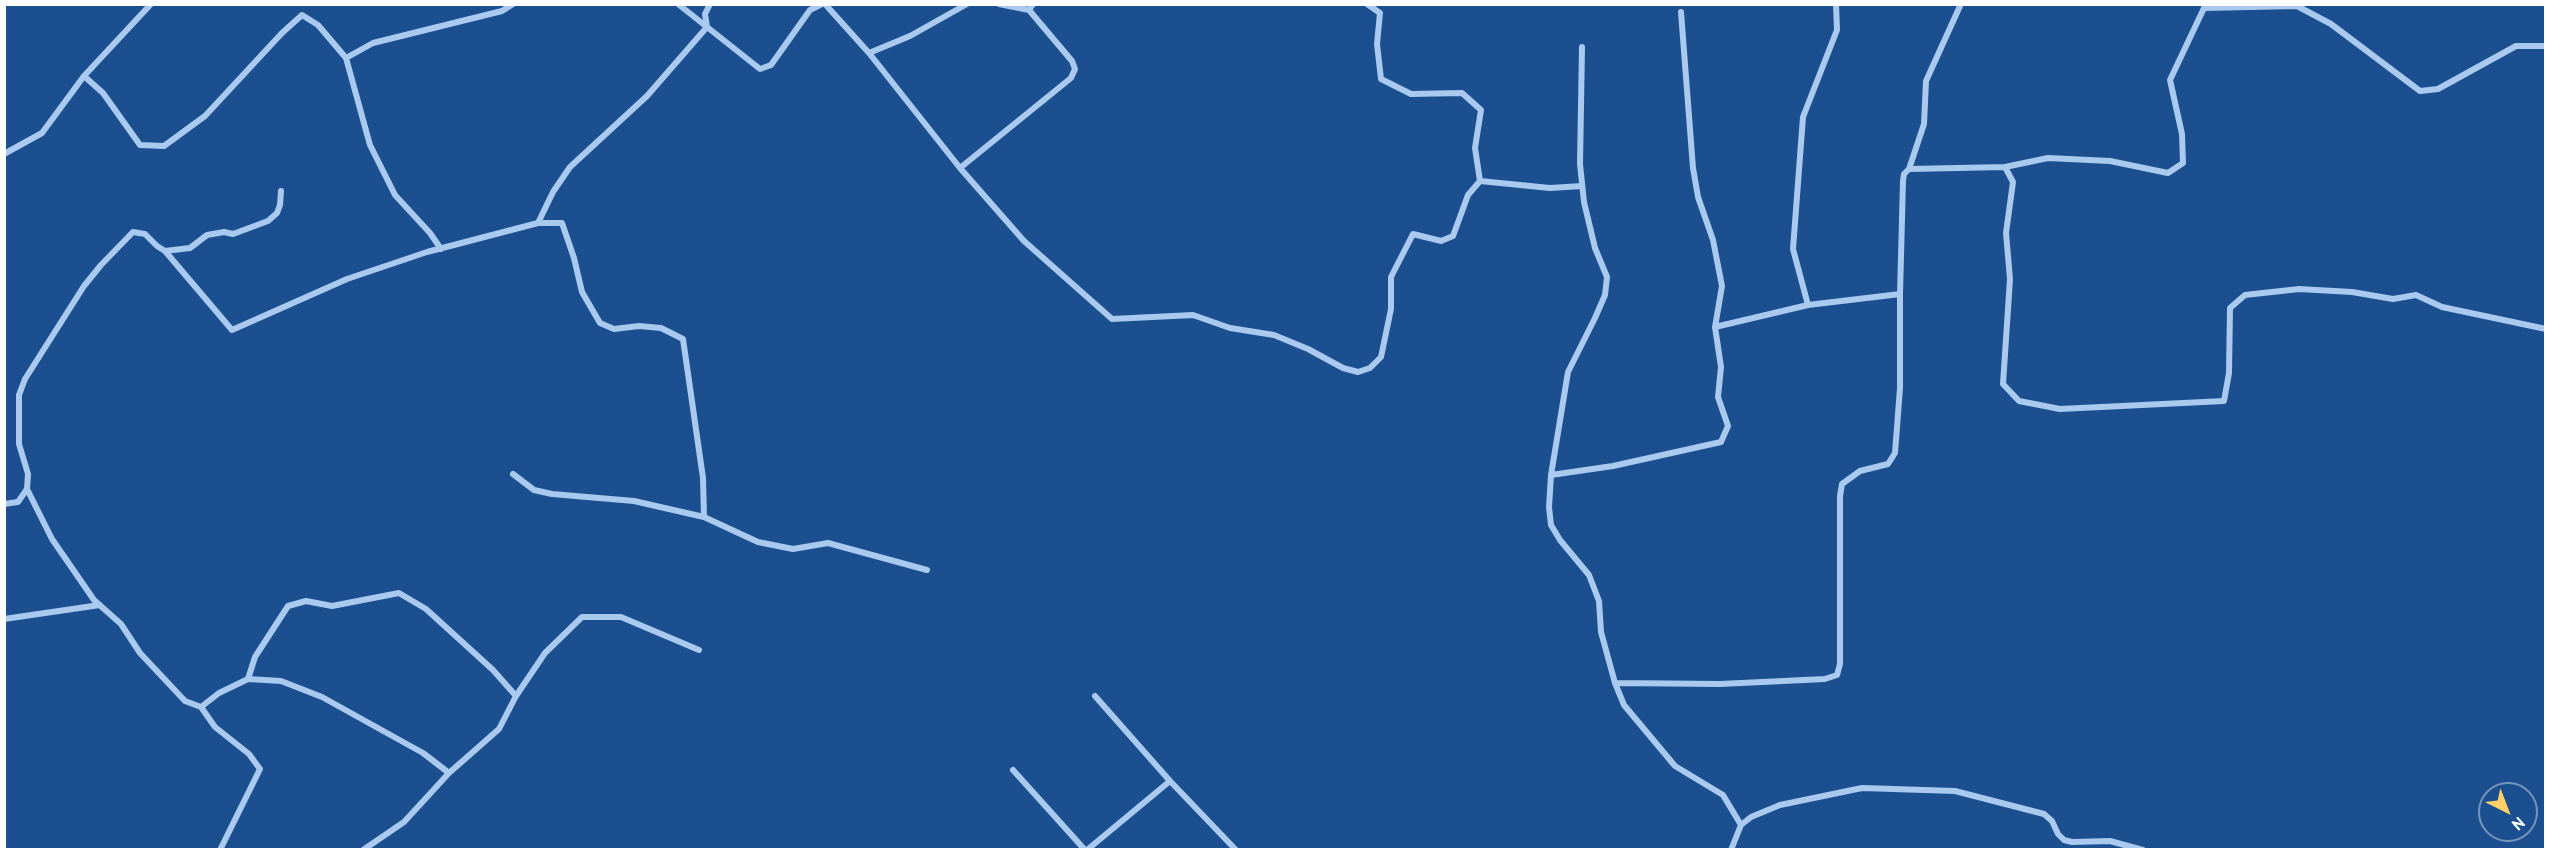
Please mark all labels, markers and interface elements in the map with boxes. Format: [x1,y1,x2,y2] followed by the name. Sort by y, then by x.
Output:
[2478,782,2538,842] north arrow
[2508,813,2529,835] text: N

